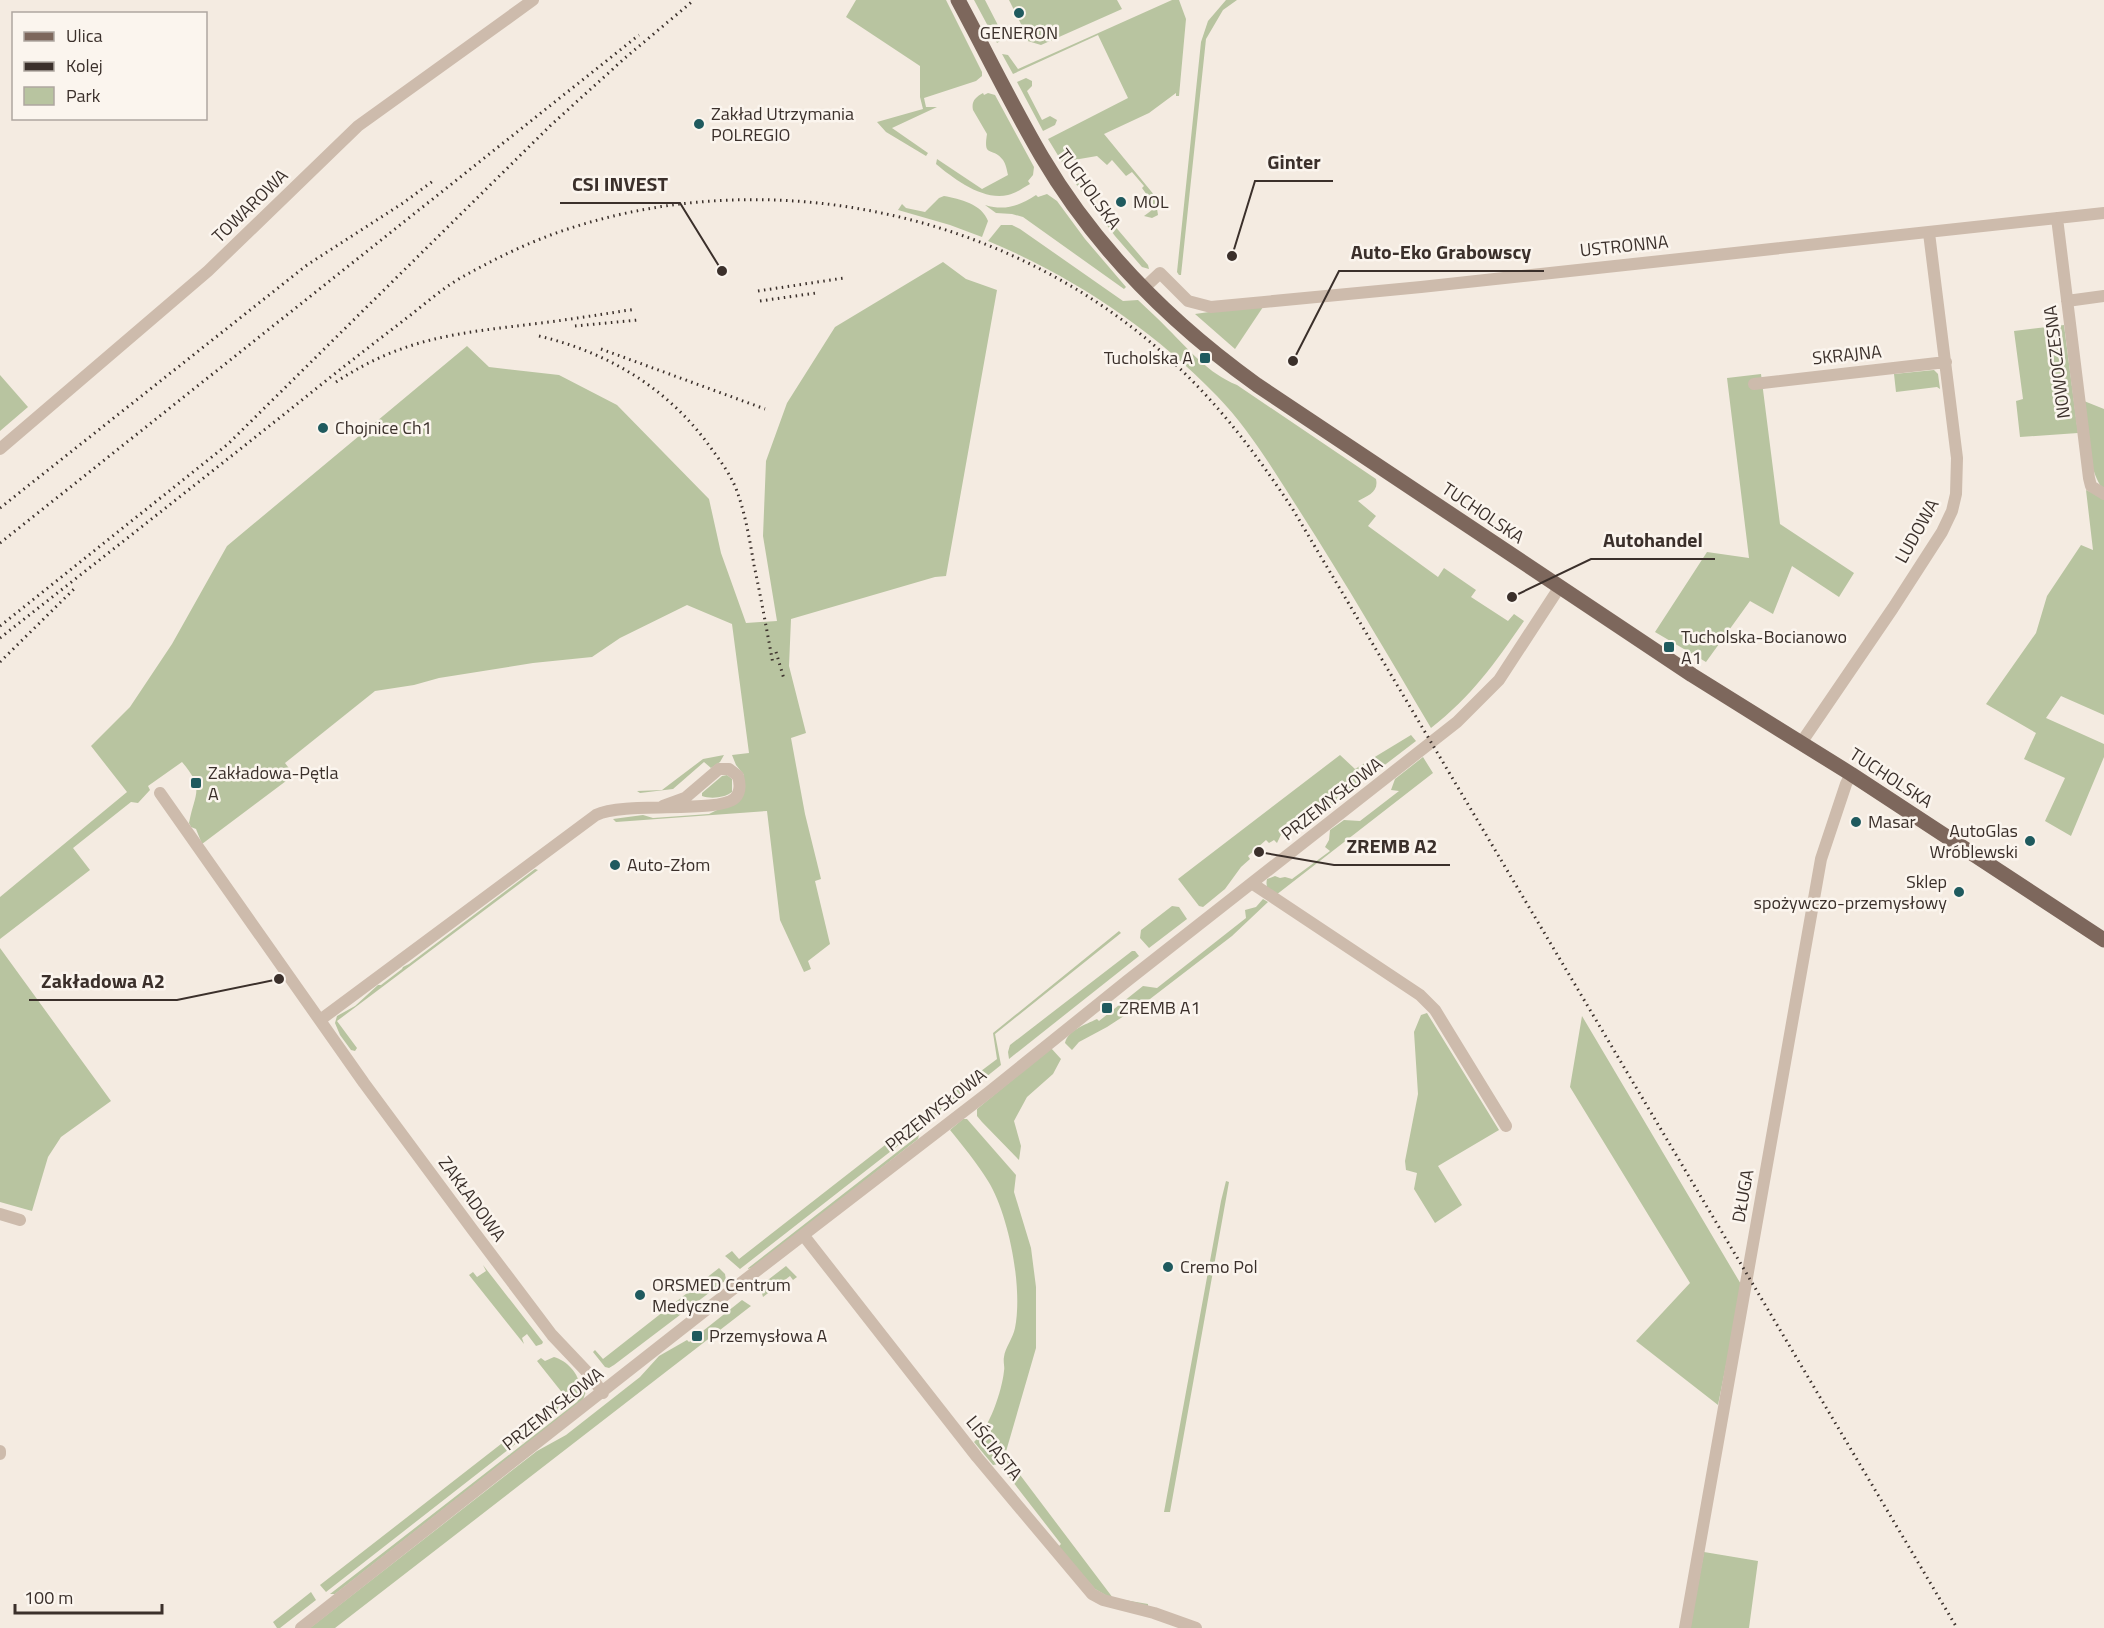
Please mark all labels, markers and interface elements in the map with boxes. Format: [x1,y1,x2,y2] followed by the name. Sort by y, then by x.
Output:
[1012,6,1026,20] marker: GENERON
[12,12,207,120] legend
[980,19,1058,46] place label: GENERON
[66,22,103,49] text: Ulica
[66,52,103,79] text: Kolej
[66,82,101,109] text: Park
[711,100,854,148] place label: Zakład Utrzymania POLREGIO
[692,117,706,131] marker: Zakład Utrzymania POLREGIO
[1051,143,1128,235] street label: TUCHOLSKA
[1255,143,1333,181] callout: Ginter
[1267,146,1321,177] text: Ginter
[206,162,294,249] street label: TOWAROWA
[560,165,680,203] callout: CSI INVEST
[572,168,668,199] text: CSI INVEST
[1133,188,1169,215] place label: MOL
[1114,195,1128,209] marker: MOL
[1578,227,1670,264] street label: USTRONNA
[1339,233,1544,271] callout: Auto-Eko Grabowscy
[1351,236,1531,267] text: Auto-Eko Grabowscy
[2036,304,2077,420] street label: NOWOCZESNA
[1811,337,1883,372] street label: SKRAJNA
[1104,344,1193,371] place label: Tucholska A
[1198,351,1212,365] marker: Tucholska A
[335,414,432,441] place label: Chojnice Ch1
[316,421,330,435] marker: Chojnice Ch1
[1437,475,1530,550] street label: TUCHOLSKA
[1888,493,1945,568] street label: LUDOWA
[1591,521,1715,559] callout: Autohandel
[1603,524,1703,555] text: Autohandel
[1681,623,1847,671] place label: Tucholska-Bocianowo A1
[1662,640,1676,654] marker: Tucholska-Bocianowo A1
[1844,741,1938,815] street label: TUCHOLSKA
[1275,750,1388,847] street label: PRZEMYSŁOWA
[208,759,339,807] place label: Zakładowa-Pętla A
[189,776,203,790] marker: Zakładowa-Pętla A
[1868,808,1916,835] place label: Masar
[1849,815,1863,829] marker: Masar
[1930,817,2018,865] place label: AutoGlas Wróblewski
[1334,827,1450,865] callout: ZREMB A2
[1346,830,1438,861] text: ZREMB A2
[2023,834,2037,848] marker: AutoGlas Wróblewski
[627,851,710,878] place label: Auto-Złom
[608,858,622,872] marker: Auto-Złom
[1754,868,1947,916] place label: Sklep spożywczo-przemysłowy
[1952,885,1966,899] marker: Sklep spożywczo-przemysłowy
[29,962,177,1000] callout: Zakładowa A2
[41,965,165,996] text: Zakładowa A2
[1119,994,1201,1021] place label: ZREMB A1
[1100,1001,1114,1015] marker: ZREMB A1
[879,1061,992,1158] street label: PRZEMYSŁOWA
[432,1150,513,1247] street label: ZAKŁADOWA
[1725,1167,1760,1225] street label: DŁUGA
[1180,1253,1258,1280] place label: Cremo Pol
[1161,1260,1175,1274] marker: Cremo Pol
[652,1271,791,1319] place label: ORSMED Centrum Medyczne
[633,1288,647,1302] marker: ORSMED Centrum Medyczne
[709,1322,828,1349] place label: Przemysłowa A
[690,1329,704,1343] marker: Przemysłowa A
[496,1360,609,1457] street label: PRZEMYSŁOWA
[960,1409,1029,1486] street label: LIŚCIASTA
[15,1577,162,1615] scale bar
[24,1584,73,1611] text: 100 m

